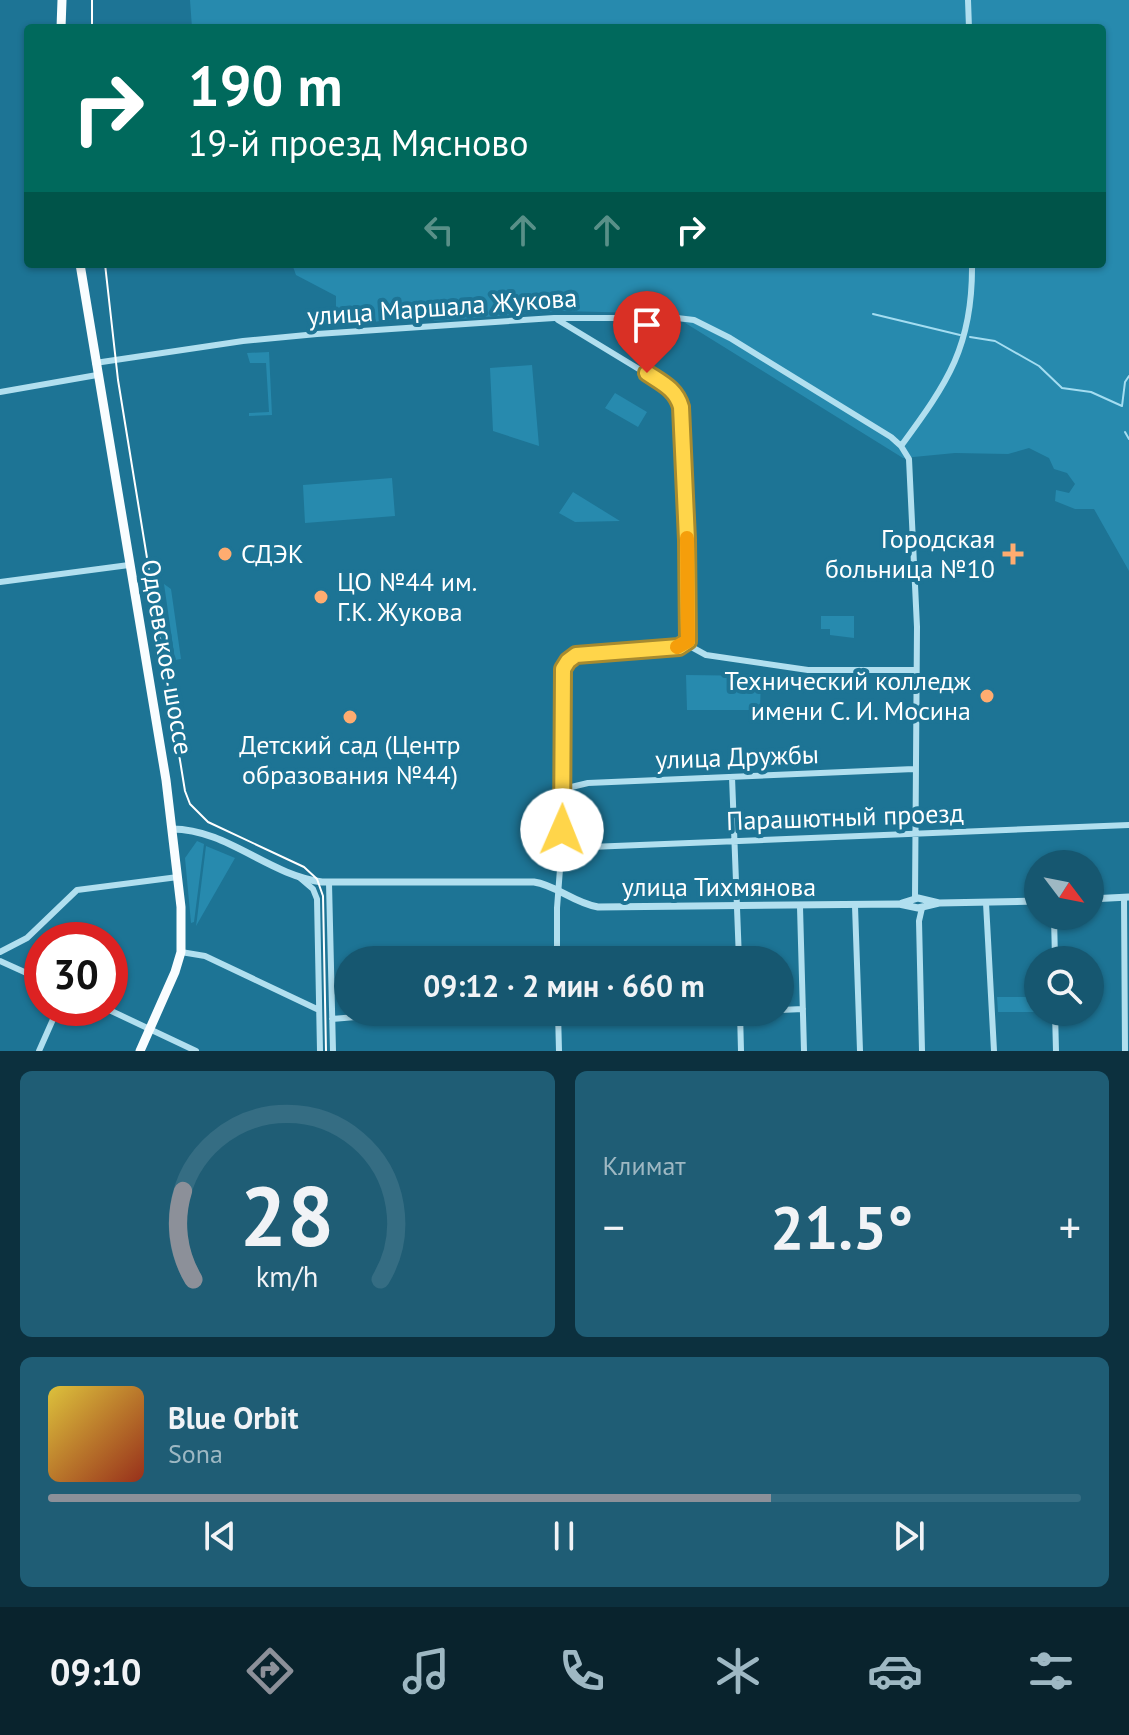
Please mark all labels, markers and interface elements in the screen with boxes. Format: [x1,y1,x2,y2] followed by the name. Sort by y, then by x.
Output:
[188,49,343,121] text: 190 m
[56,56,160,160] icon: right
[188,119,529,166] text: 19-й проезд Мясново
[417,208,461,252] icon: left
[501,208,545,252] icon: ahead
[585,208,629,252] icon: ahead
[669,208,713,252] icon: right
[306,281,578,332] street label: улица Маршала Жукова
[613,291,681,373] pin
[625,303,669,347] icon: arrive
[825,522,995,585] place label: Городская больница №10
[241,537,304,570] place label: СДЭК
[1002,543,1024,565] marker: Городская больница №10
[216,545,234,563] marker: СДЭК
[134,557,201,757] street label: Одоевское шоссе
[337,565,477,628] place label: ЦО №44 им. Г.К. Жукова
[312,588,330,606] marker: ЦО №44 им. Г.К. Жукова
[725,664,972,727] place label: Технический колледж имени С. И. Мосина
[978,687,996,705] marker: Технический колледж имени С. И. Мосина
[341,708,359,726] marker: Детский сад (Центр образования №44)
[239,728,461,791] place label: Детский сад (Центр образования №44)
[655,737,819,776] street label: улица Дружбы
[520,788,604,872] position arrow
[726,796,964,837] street label: Парашютный проезд
[1024,850,1104,930] north arrow
[1024,850,1104,1026] map controls
[622,870,816,903] street label: улица Тихмянова
[24,922,128,1026] speed limit sign: 30
[1024,946,1104,1026] button: search
[423,966,705,1005] text: 09:12 · 2 мин · 660 m
[603,1149,686,1182] text: Климат
[240,1161,334,1269] text: 28
[770,1188,913,1266] text: 21.5°
[603,1198,625,1255] text: −
[1059,1198,1081,1255] text: +
[256,1258,319,1295] text: km/h
[168,1398,298,1437] text: Blue Orbit
[168,1437,223,1470] text: Sona
[198,1514,242,1558] icon: previous
[542,1514,586,1558] icon: pause
[887,1514,931,1558] icon: next
[242,1643,298,1699] icon: directions
[398,1643,454,1699] icon: music
[554,1643,610,1699] icon: phone
[710,1643,766,1699] icon: climate
[867,1643,923,1699] icon: car
[1023,1643,1079,1699] icon: filters
[50,1648,141,1695] text: 09:10

